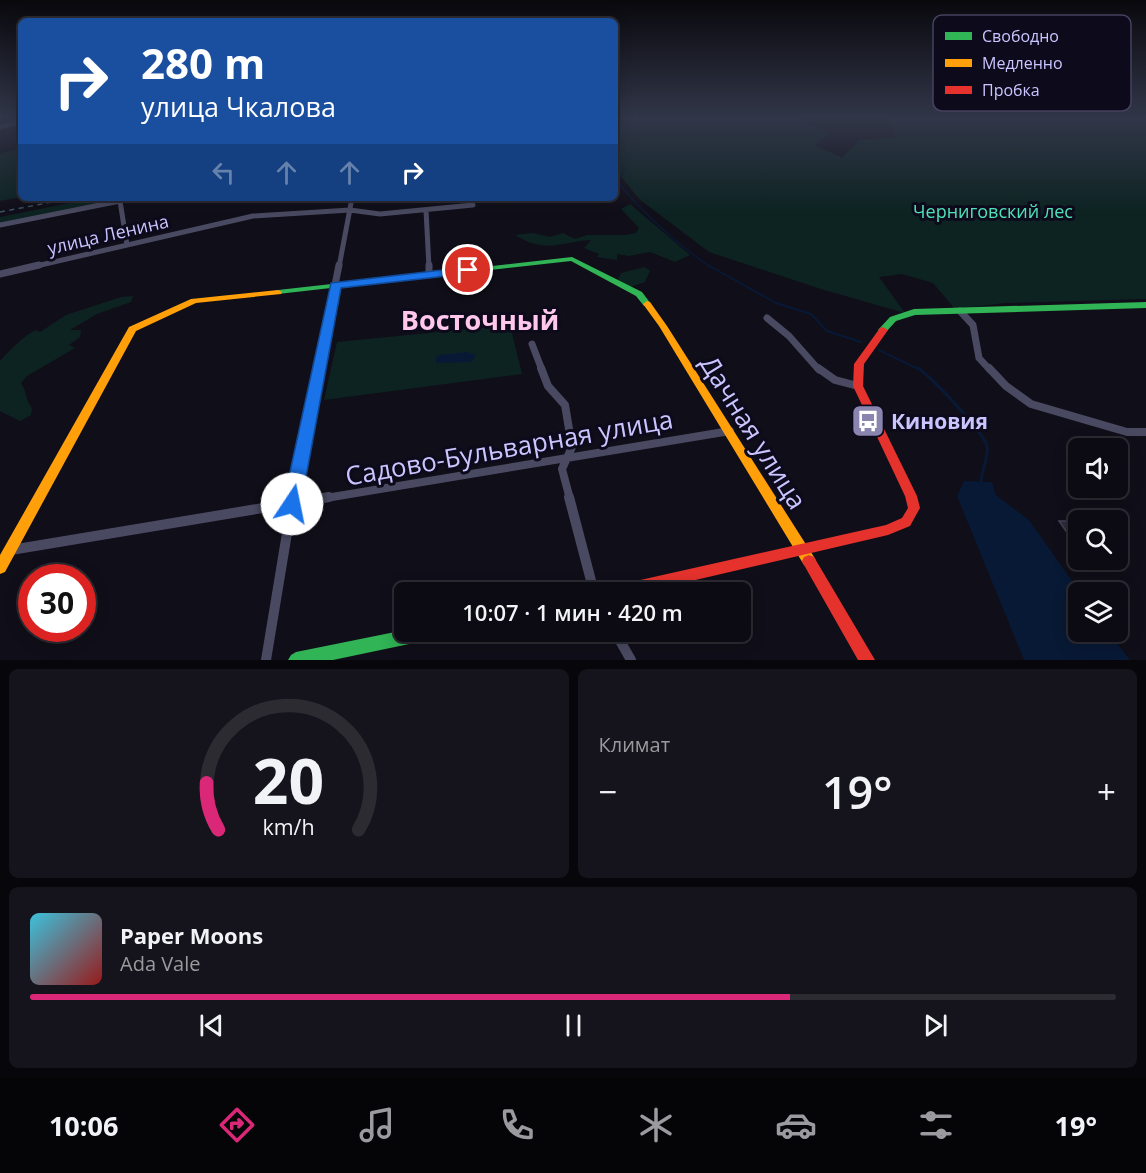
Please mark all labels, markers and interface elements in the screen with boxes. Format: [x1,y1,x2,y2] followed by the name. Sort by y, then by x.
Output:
[933,15,1131,111] legend
[982,25,1059,47] text: Свободно
[141,34,265,91] text: 280 m
[42,42,120,120] icon: right
[982,52,1063,74] text: Медленно
[982,79,1040,101] text: Пробка
[141,88,336,125] text: улица Чкалова
[207,156,240,189] icon: left
[270,156,303,189] icon: ahead
[333,156,366,189] icon: ahead
[396,156,429,189] icon: right
[913,199,1073,223] park label: Черниговский лес
[45,208,171,260] street label: улица Ленина
[442,244,493,295] pin
[451,253,484,286] icon: arrive
[401,301,559,338] district label: Восточный
[692,348,816,516] street label: Дачная улица
[342,400,676,494] street label: Садово-Бульварная улица
[850,403,886,439] bus stop icon: Киновия
[891,407,988,435] place label: Киновия
[1068,438,1128,642] map controls
[1068,438,1128,498] button: sound
[260,472,324,536] position arrow
[1068,510,1128,570] button: search
[18,564,96,642] speed limit sign: 30
[1068,582,1128,642] button: layers
[462,597,683,627] text: 10:07 · 1 мин · 420 m
[599,731,670,758] text: Климат
[253,737,324,822] text: 20
[822,761,893,822] text: 19°
[599,769,617,814] text: −
[1097,769,1116,814] text: +
[263,813,315,842] text: km/h
[120,920,263,950] text: Paper Moons
[120,950,201,977] text: Ada Vale
[195,1009,228,1042] icon: previous
[557,1009,590,1042] icon: pause
[919,1009,952,1042] icon: next
[216,1104,258,1146] icon: directions
[356,1104,398,1146] icon: music
[496,1104,538,1146] icon: phone
[635,1104,677,1146] icon: climate
[775,1104,817,1146] icon: car
[915,1104,957,1146] icon: filters
[49,1107,118,1144] text: 10:06
[1055,1107,1097,1144] text: 19°

